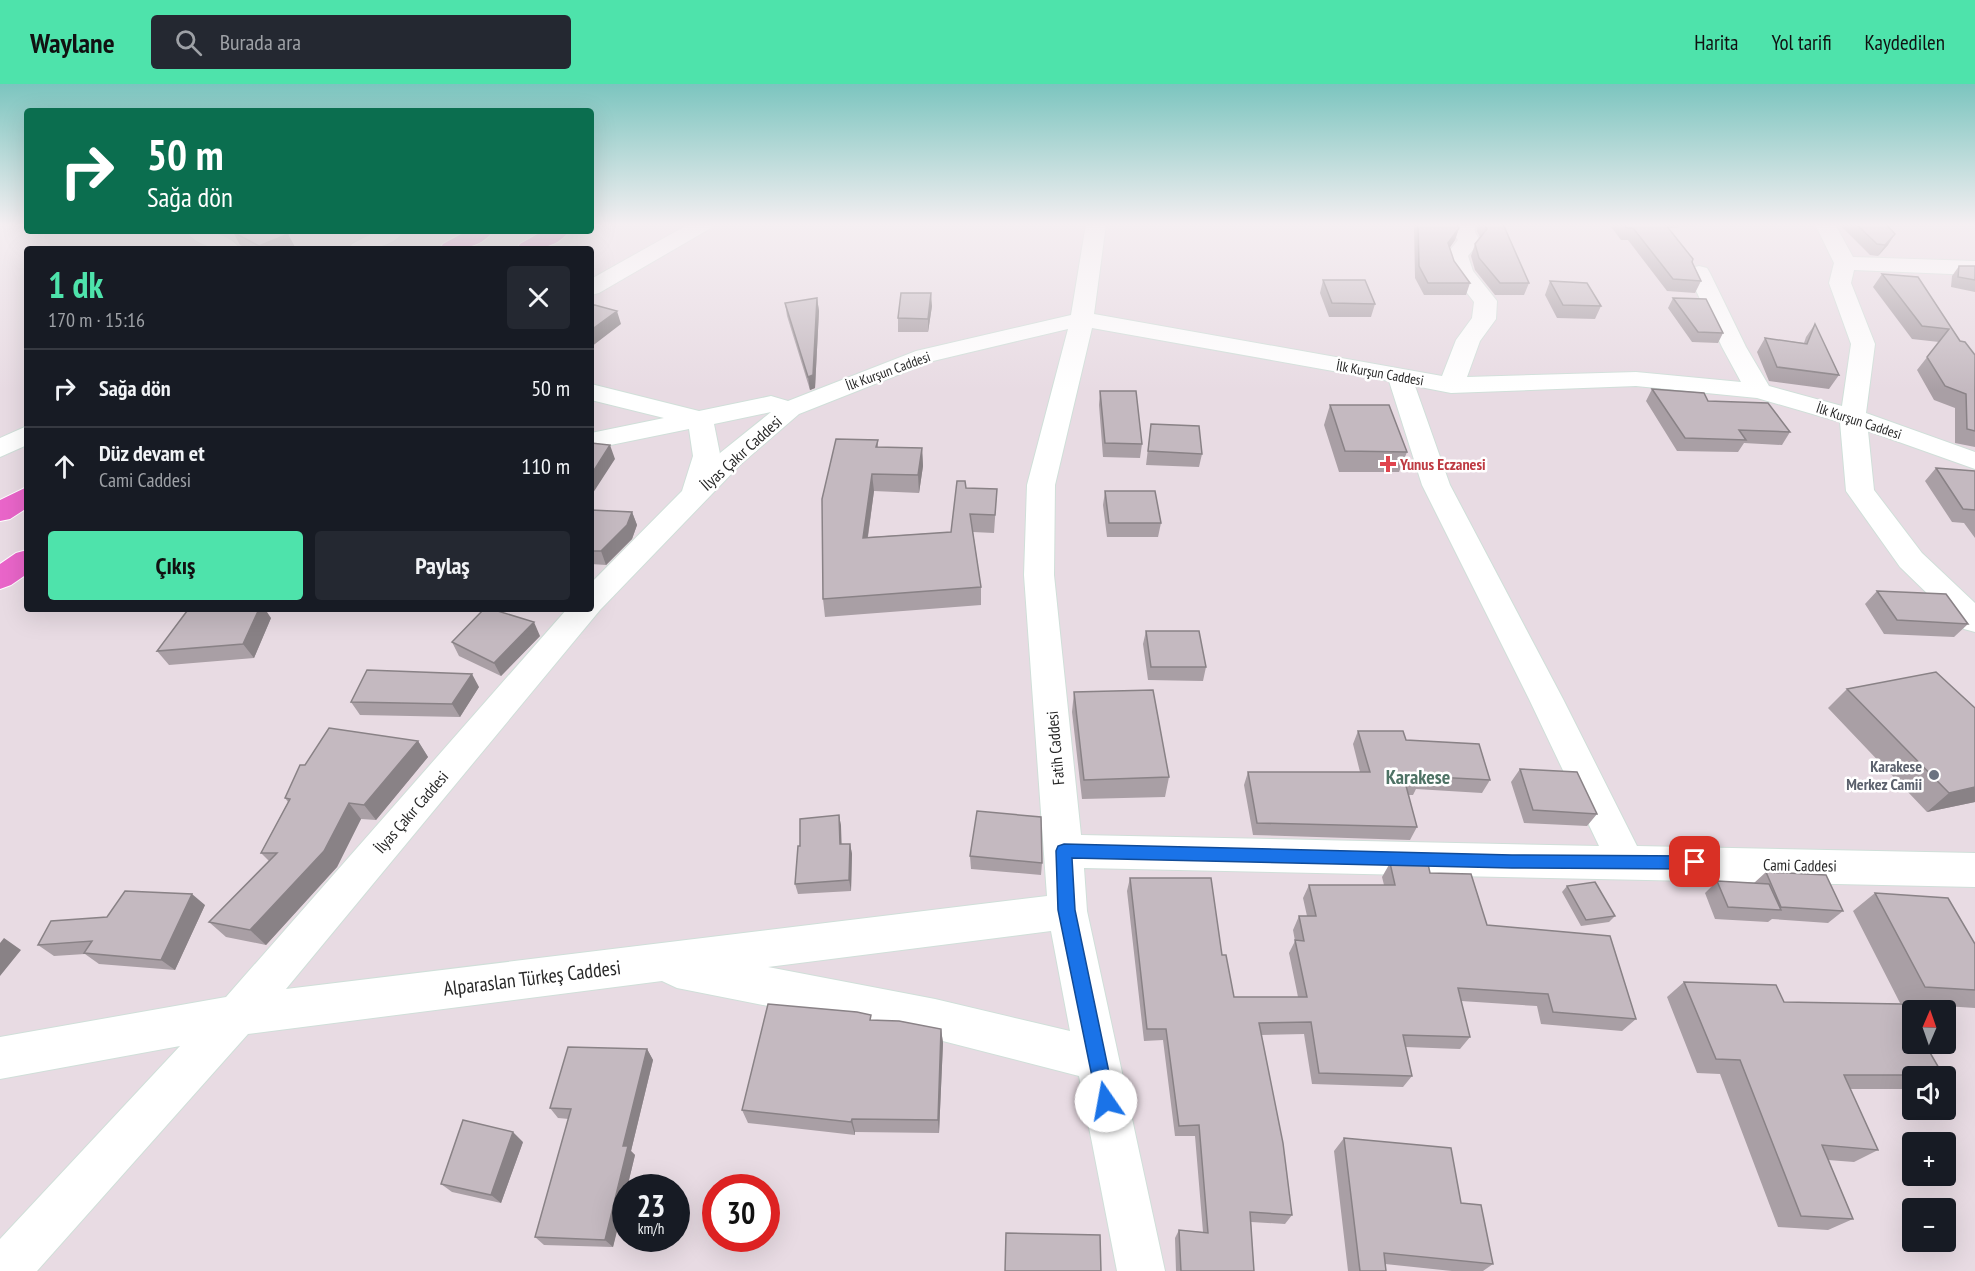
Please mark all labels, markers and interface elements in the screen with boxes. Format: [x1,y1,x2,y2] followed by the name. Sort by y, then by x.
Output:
[151,15,571,69] search box
[30,24,115,61] text: Waylane
[172,26,205,59] icon: search
[220,28,301,56] text: Burada ara
[1694,29,1738,56] text: Harita
[1771,29,1832,56] text: Yol tarifi
[1865,29,1945,56] text: Kaydedilen
[147,127,224,182] text: 50 m
[48,132,126,210] icon: right
[147,180,233,214] text: Sağa dön
[48,261,103,308] text: 1 dk
[507,266,570,329] button: close
[48,307,145,333] text: 170 m · 15:16
[843,347,933,395] street label: İlk Kurşun Caddesi
[1335,356,1425,390] street label: İlk Kurşun Caddesi
[48,372,81,405] icon: right
[99,374,171,402] text: Sağa dön
[531,374,570,402] text: 50 m
[1814,399,1904,443] street label: İlk Kurşun Caddesi
[696,411,786,495] street label: İlyas Çakır Caddesi
[99,439,205,467] text: Düz devam et
[48,450,81,483] icon: ahead
[521,452,570,480] text: 110 m
[1399,454,1486,474] place label: Yunus Eczanesi
[1381,457,1395,471] marker: Yunus Eczanesi
[99,467,191,493] text: Cami Caddesi
[48,531,303,600] button: Çıkış
[315,531,570,600] button: Paylaş
[1042,710,1068,786] street label: Fatih Caddesi
[1846,756,1922,794] place label: Karakese Merkez Camii
[1386,764,1450,790] district label: Karakese
[370,767,452,857] street label: İlyas Çakır Caddesi
[1927,768,1941,782] marker: Karakese Merkez Camii
[1669,836,1720,887] pin
[1678,845,1711,878] icon: arrive
[1763,854,1837,876] street label: Cami Caddesi
[442,954,622,1002] street label: Alparaslan Türkeş Caddesi
[1902,1000,1956,1054] north arrow
[1902,1000,1956,1252] map controls
[1902,1066,1956,1120] button: sound
[1074,1069,1138,1133] position arrow
[1902,1132,1956,1186] button: +
[702,1174,780,1252] speed limit sign: 30
[637,1186,665,1225] text: 23
[1902,1198,1956,1252] button: −
[638,1219,664,1238] text: km/h

